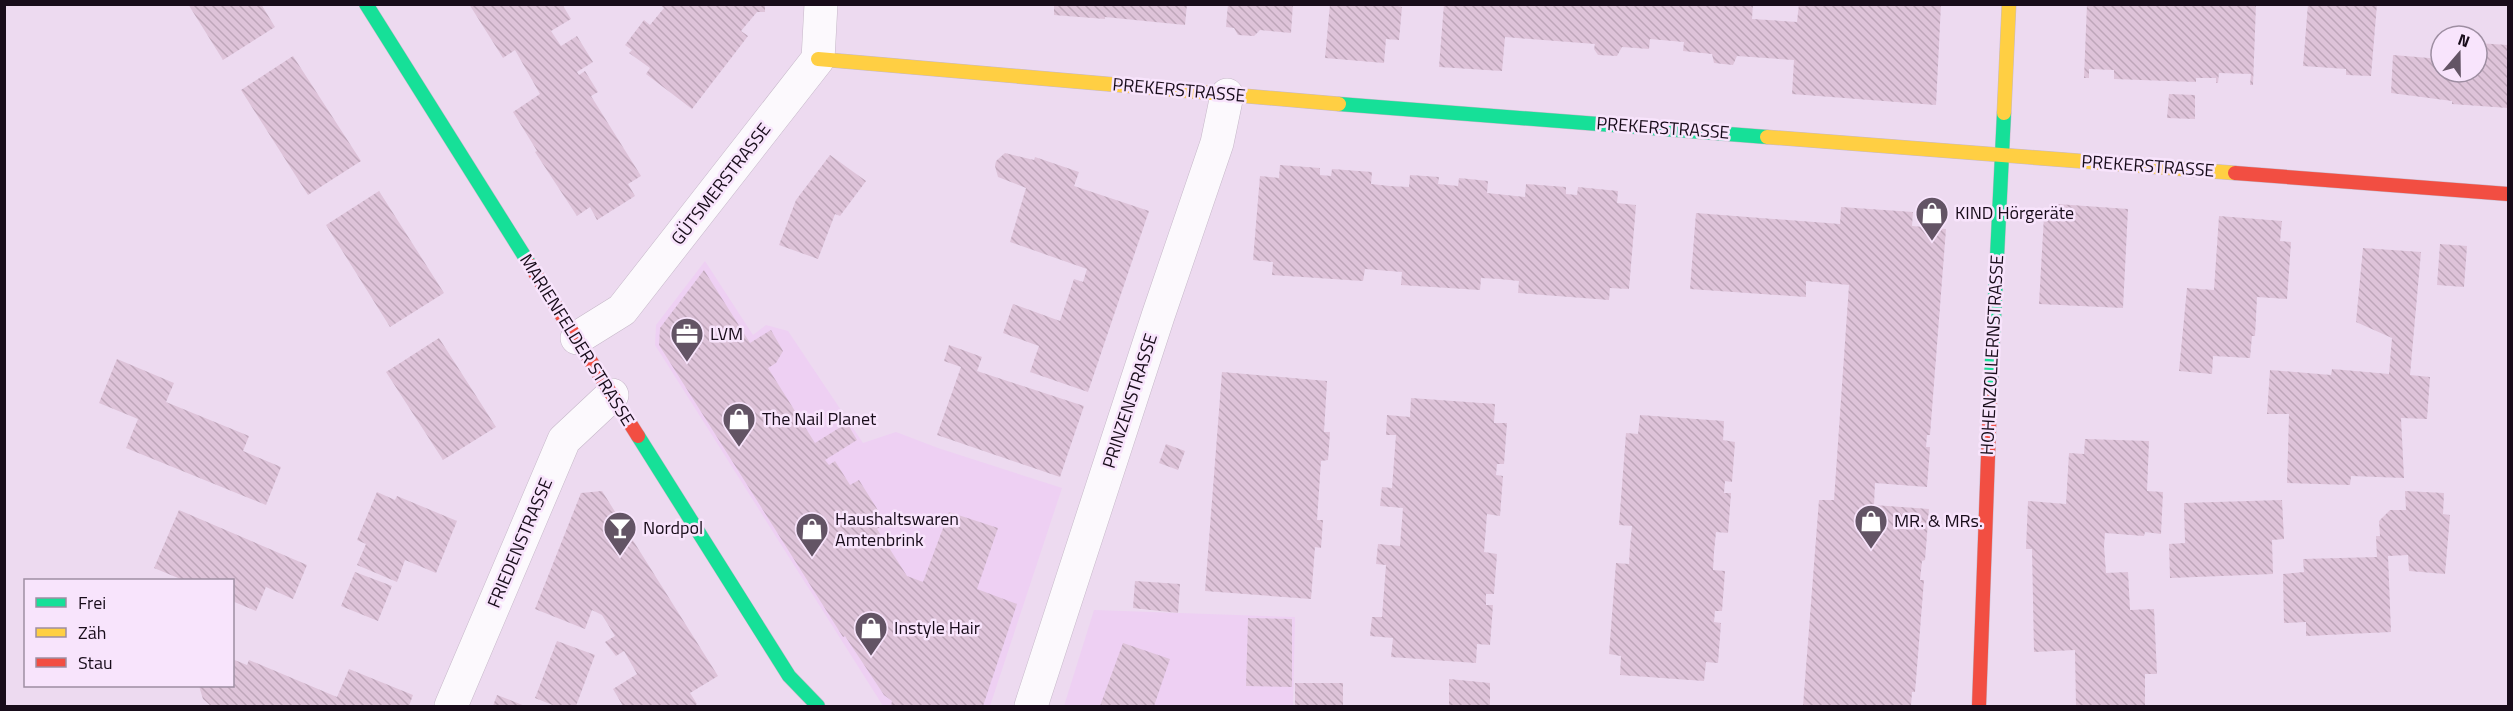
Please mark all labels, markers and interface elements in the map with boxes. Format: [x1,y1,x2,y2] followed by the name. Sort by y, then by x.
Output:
[2429,24,2489,84] north arrow
[2455,27,2473,53] text: N
[1111,70,1247,109] street label: PREKERSTRASSE
[1596,109,1730,146] street label: PREKERSTRASSE
[664,117,777,250] street label: GÜTSMERSTRASSE
[2081,147,2215,184] street label: PREKERSTRASSE
[1914,195,1950,242] shop icon: KIND Hörgeräte
[1955,199,2074,226] place label: KIND Hörgeräte
[513,248,641,431] street label: MARIENFELDER STRASSE
[1973,254,2010,456] street label: HOHENZOLLERNSTRASSE
[669,316,705,363] office icon: LVM
[710,320,743,347] place label: LVM
[1095,330,1164,472] street label: PRINZENSTRASSE
[721,401,757,448] shop icon: The Nail Planet
[762,405,877,432] place label: The Nail Planet
[480,474,559,612] street label: FRIEDENSTRASSE
[1853,503,1889,550] shop icon: MR. & MRs.
[835,505,959,553] place label: Haushaltswaren Amtenbrink
[1894,507,1983,534] place label: MR. & MRs.
[602,510,638,557] bar icon: Nordpol
[794,511,830,558] shop icon: Haushaltswaren Amtenbrink
[643,514,703,541] place label: Nordpol
[24,579,234,687] legend
[78,589,106,616] text: Frei
[853,610,889,657] shop icon: Instyle Hair
[894,614,980,641] place label: Instyle Hair
[78,619,106,646] text: Zäh
[78,649,113,676] text: Stau

